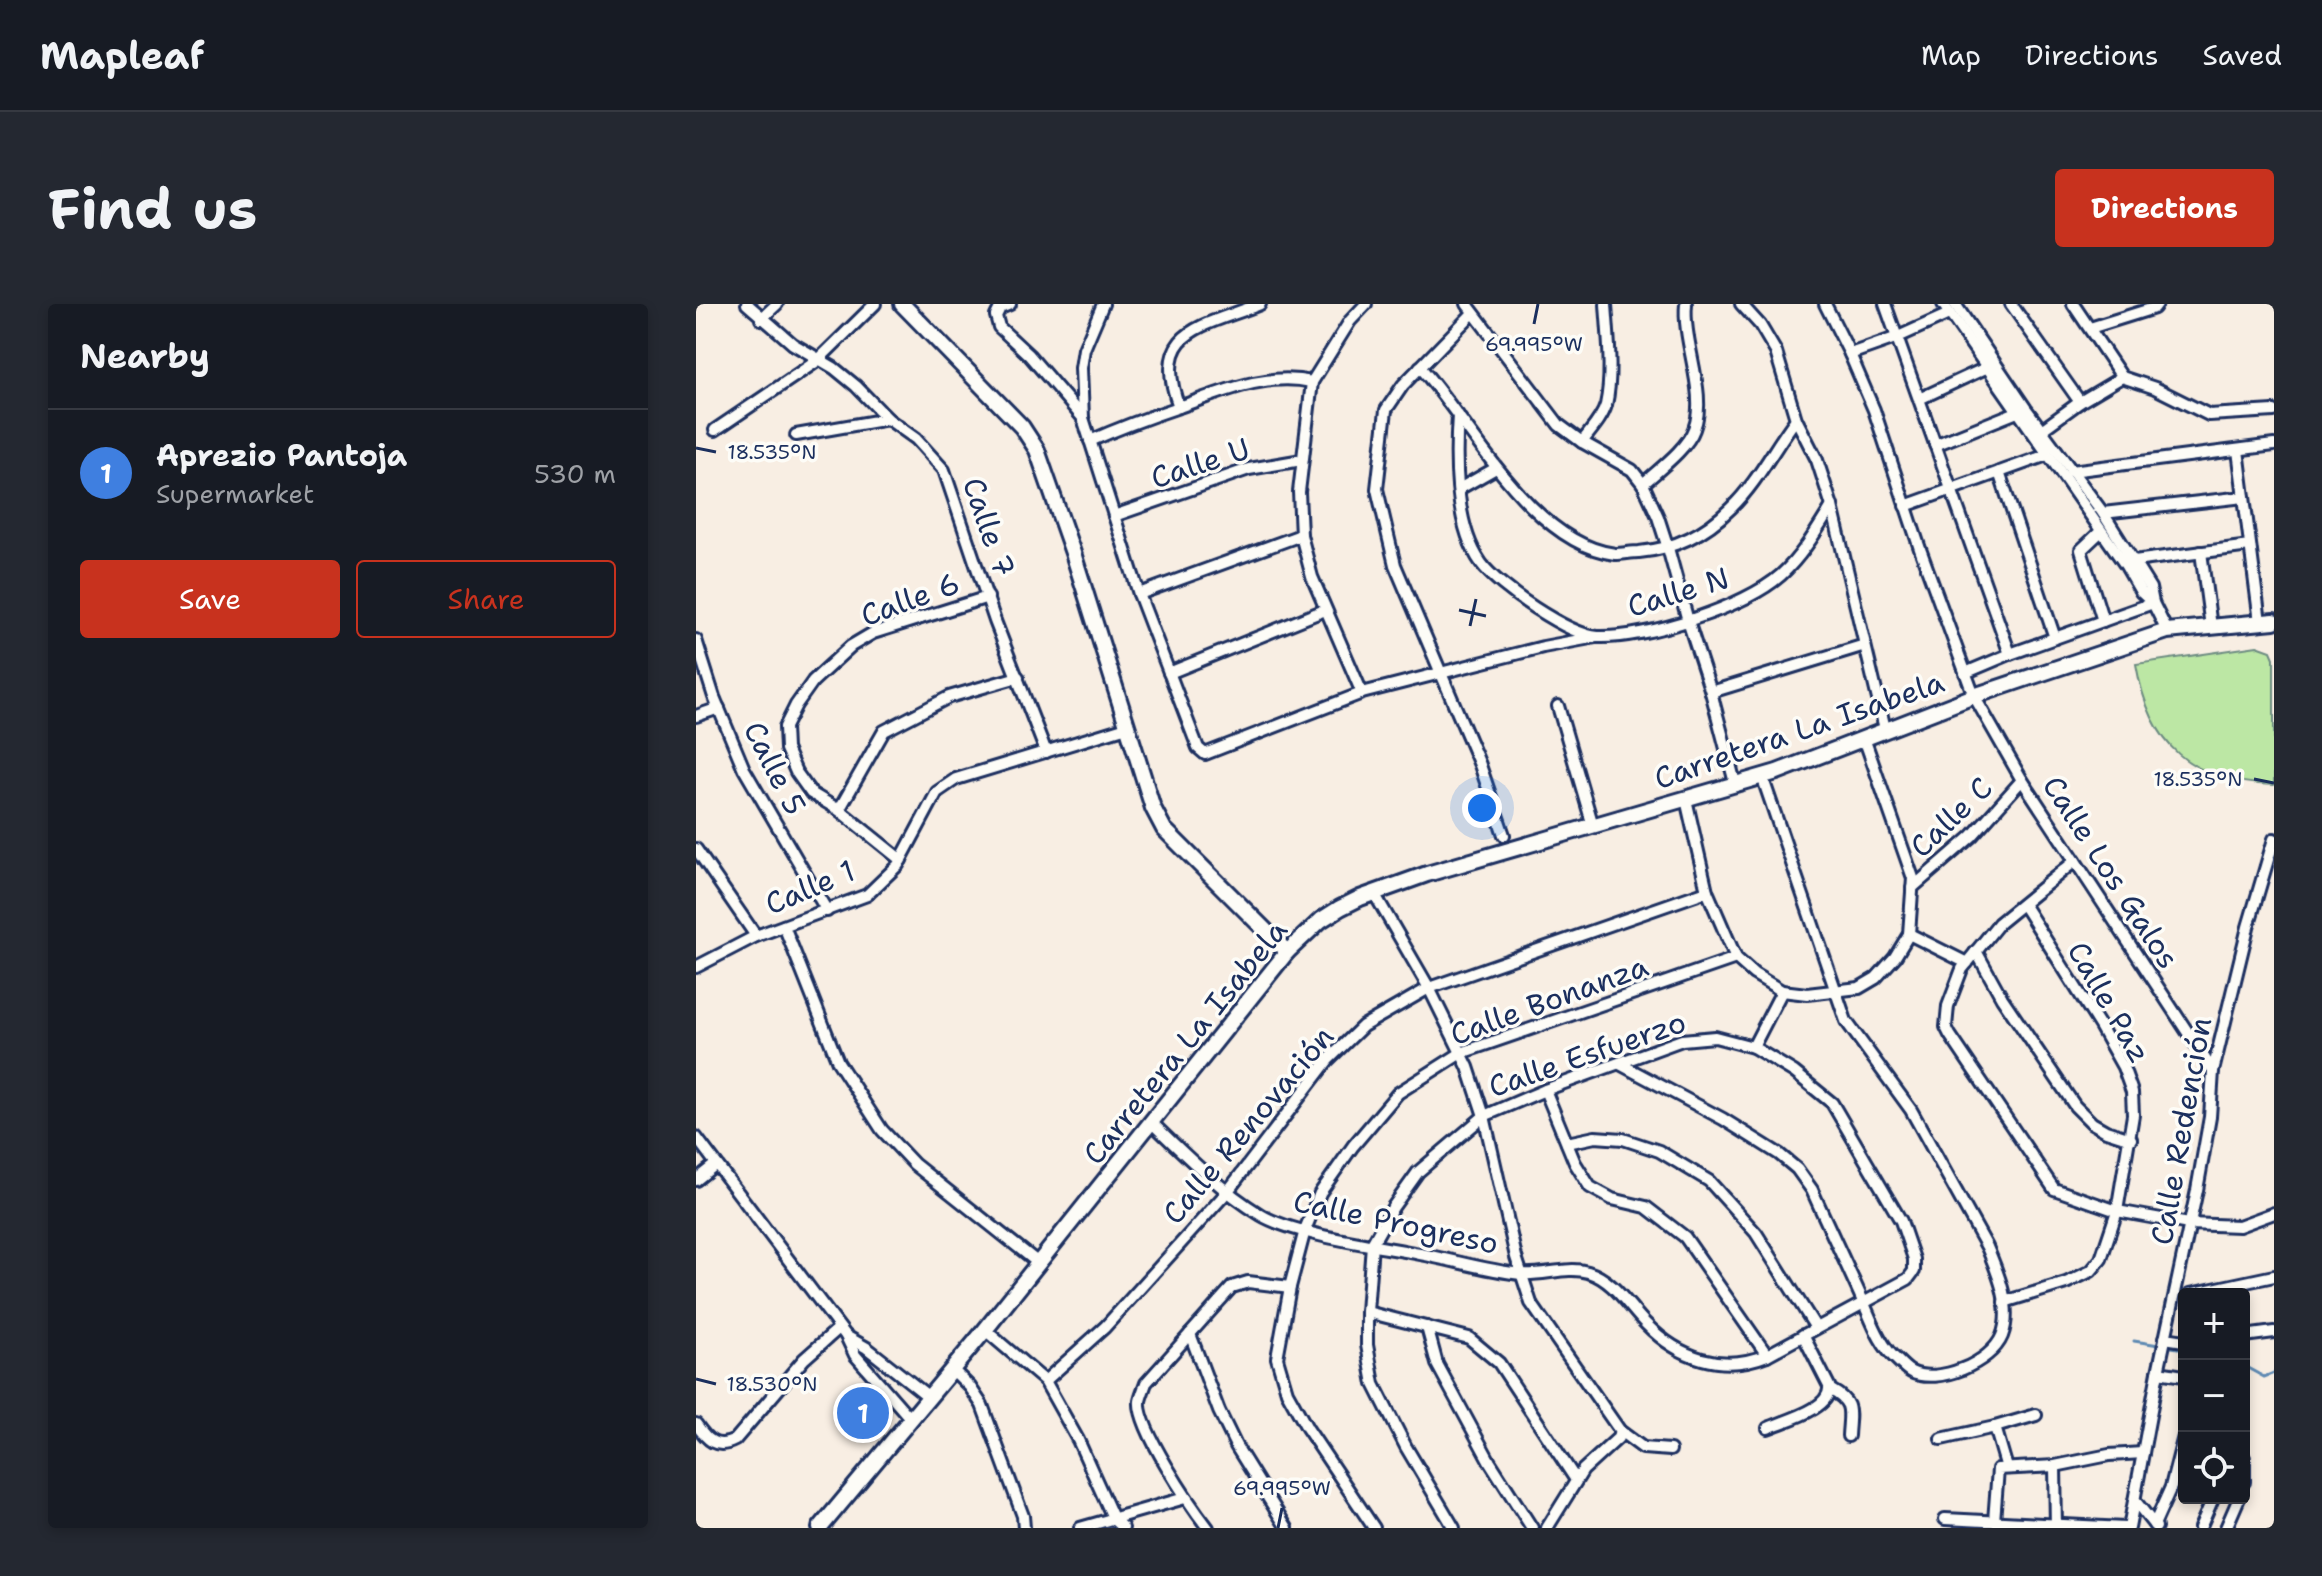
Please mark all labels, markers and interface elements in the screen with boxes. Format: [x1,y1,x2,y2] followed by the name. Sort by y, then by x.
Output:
[40,30,205,81] text: Mapleaf
[1921,36,1981,74] text: Map
[2025,36,2159,74] text: Directions
[2203,36,2282,74] text: Saved
[2055,169,2274,247] button: Directions
[48,171,257,246] text: Find us
[1485,331,1583,357] text: 69.995°W
[80,333,210,379] text: Nearby
[1145,428,1255,498] street label: Calle U
[156,435,407,476] text: Aprezio Pantoja
[727,439,817,465] text: 18.535°N
[100,456,112,491] text: 1
[534,456,616,491] text: 530 m
[953,472,1025,582] street label: Calle 7
[156,476,314,511] text: Supermarket
[1622,557,1734,627] street label: Calle N
[80,560,340,638] button: Save
[356,560,616,638] button: Share
[855,562,965,636] street label: Calle 6
[1649,661,1950,799] street label: Carretera La Isabela
[734,714,816,822] street label: Calle 5
[2153,766,2243,792] text: 18.535°N
[2033,767,2189,977] street label: Calle Los Galos
[1901,768,2001,866] street label: Calle C
[1462,788,1502,828] your location
[759,850,861,924] street label: Calle 1
[1073,911,1297,1173] street label: Carretera La Isabela
[2058,934,2160,1070] street label: Calle Paz
[1444,945,1654,1055] street label: Calle Bonanza
[1483,1001,1691,1107] street label: Calle Esfuerzo
[2141,1014,2221,1248] street label: Calle Redención
[1153,1017,1343,1233] street label: Calle Renovación
[1290,1180,1502,1264] street label: Calle Progreso
[2178,1288,2250,1504] map controls
[2178,1288,2250,1360] button: +
[2178,1360,2250,1432] button: −
[726,1371,818,1397] text: 18.530°N
[837,1383,889,1443] pin: 1
[2178,1432,2250,1504] button: locate
[1233,1475,1331,1501] text: 69.995°W

